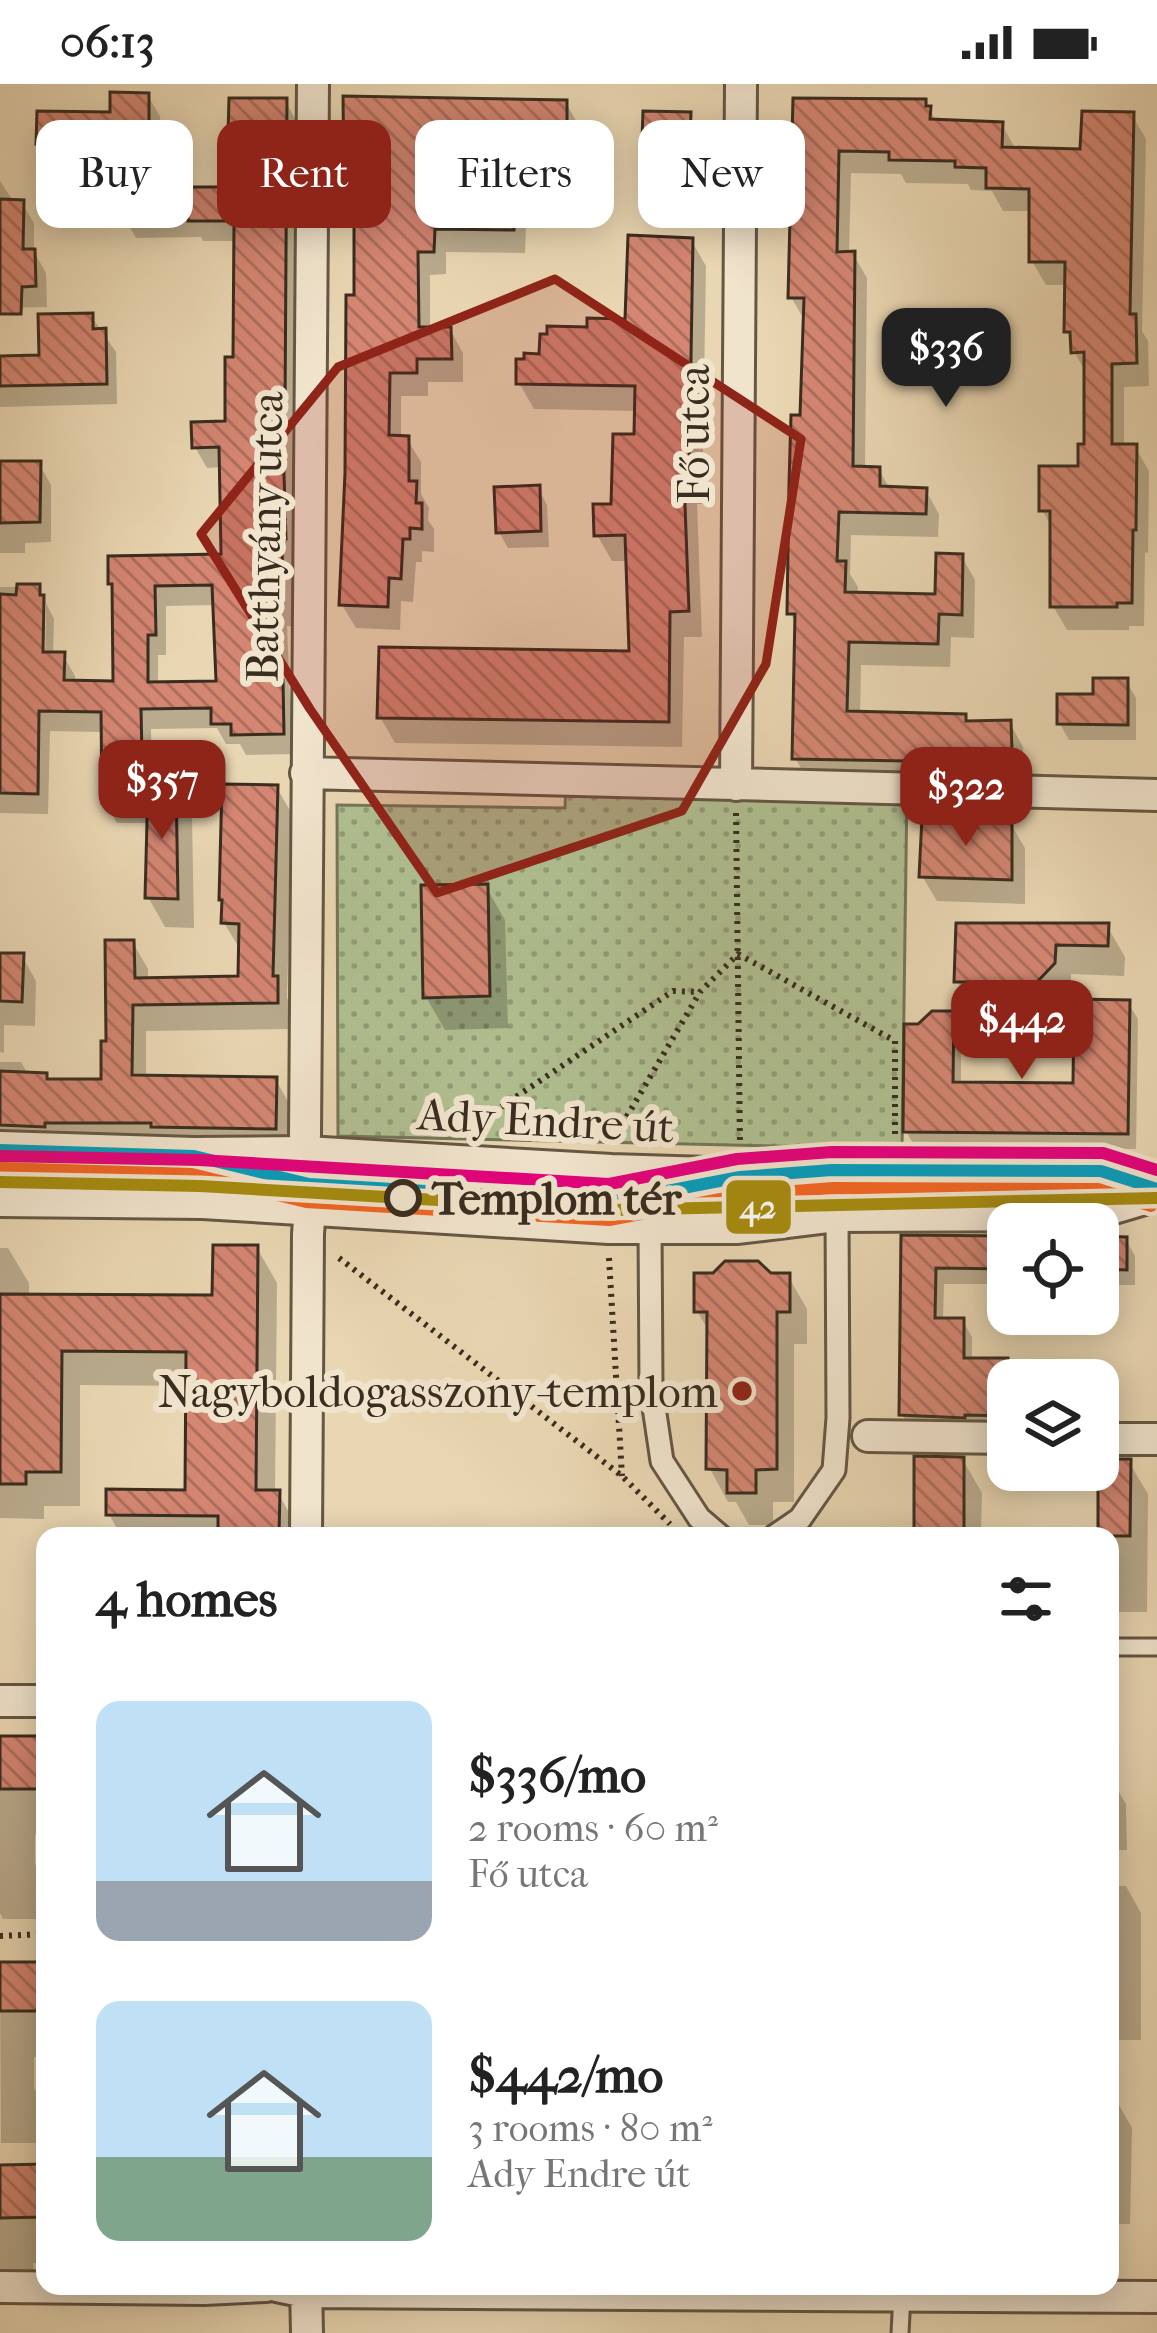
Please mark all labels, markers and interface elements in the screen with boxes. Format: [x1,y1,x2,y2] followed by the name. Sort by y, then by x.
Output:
[60,16,155,69] text: 06:13
[36,120,193,228] chip: Buy
[217,120,391,228] chip: Rent
[415,120,614,228] chip: Filters
[638,120,805,228] chip: New
[875,308,1017,410] pin: $336
[909,324,983,370] text: $336
[668,364,721,503] street label: Fő utca
[236,390,295,683] street label: Batthyány utca
[91,740,233,842] pin: $357
[895,747,1037,849] pin: $322
[125,756,199,802] text: $357
[927,763,1005,809] text: $322
[951,980,1093,1082] pin: $442
[978,996,1066,1042] text: $442
[414,1088,676,1155] street label: Ady Endre út
[431,1173,682,1226] place label: Templom tér
[724,1178,793,1236] line badge: 42
[386,1181,420,1215] marker: Templom tér
[739,1188,776,1228] text: 42
[987,1203,1119,1491] map controls
[987,1203,1119,1335] button: locate
[987,1359,1119,1491] button: layers
[158,1366,718,1419] place label: Nagyboldogasszony-templom
[729,1378,755,1404] marker: Nagyboldogasszony-templom
[993,1566,1059,1632] icon: filters
[96,1569,277,1629] text: 4 homes
[468,1745,646,1805] text: $336/mo
[192,1749,336,1893] icon: home
[468,1805,718,1851] text: 2 rooms · 60 m²
[468,1851,588,1897] text: Fő utca
[468,2045,663,2105] text: $442/mo
[192,2049,336,2193] icon: home
[468,2105,712,2151] text: 3 rooms · 80 m²
[468,2151,691,2197] text: Ady Endre út

